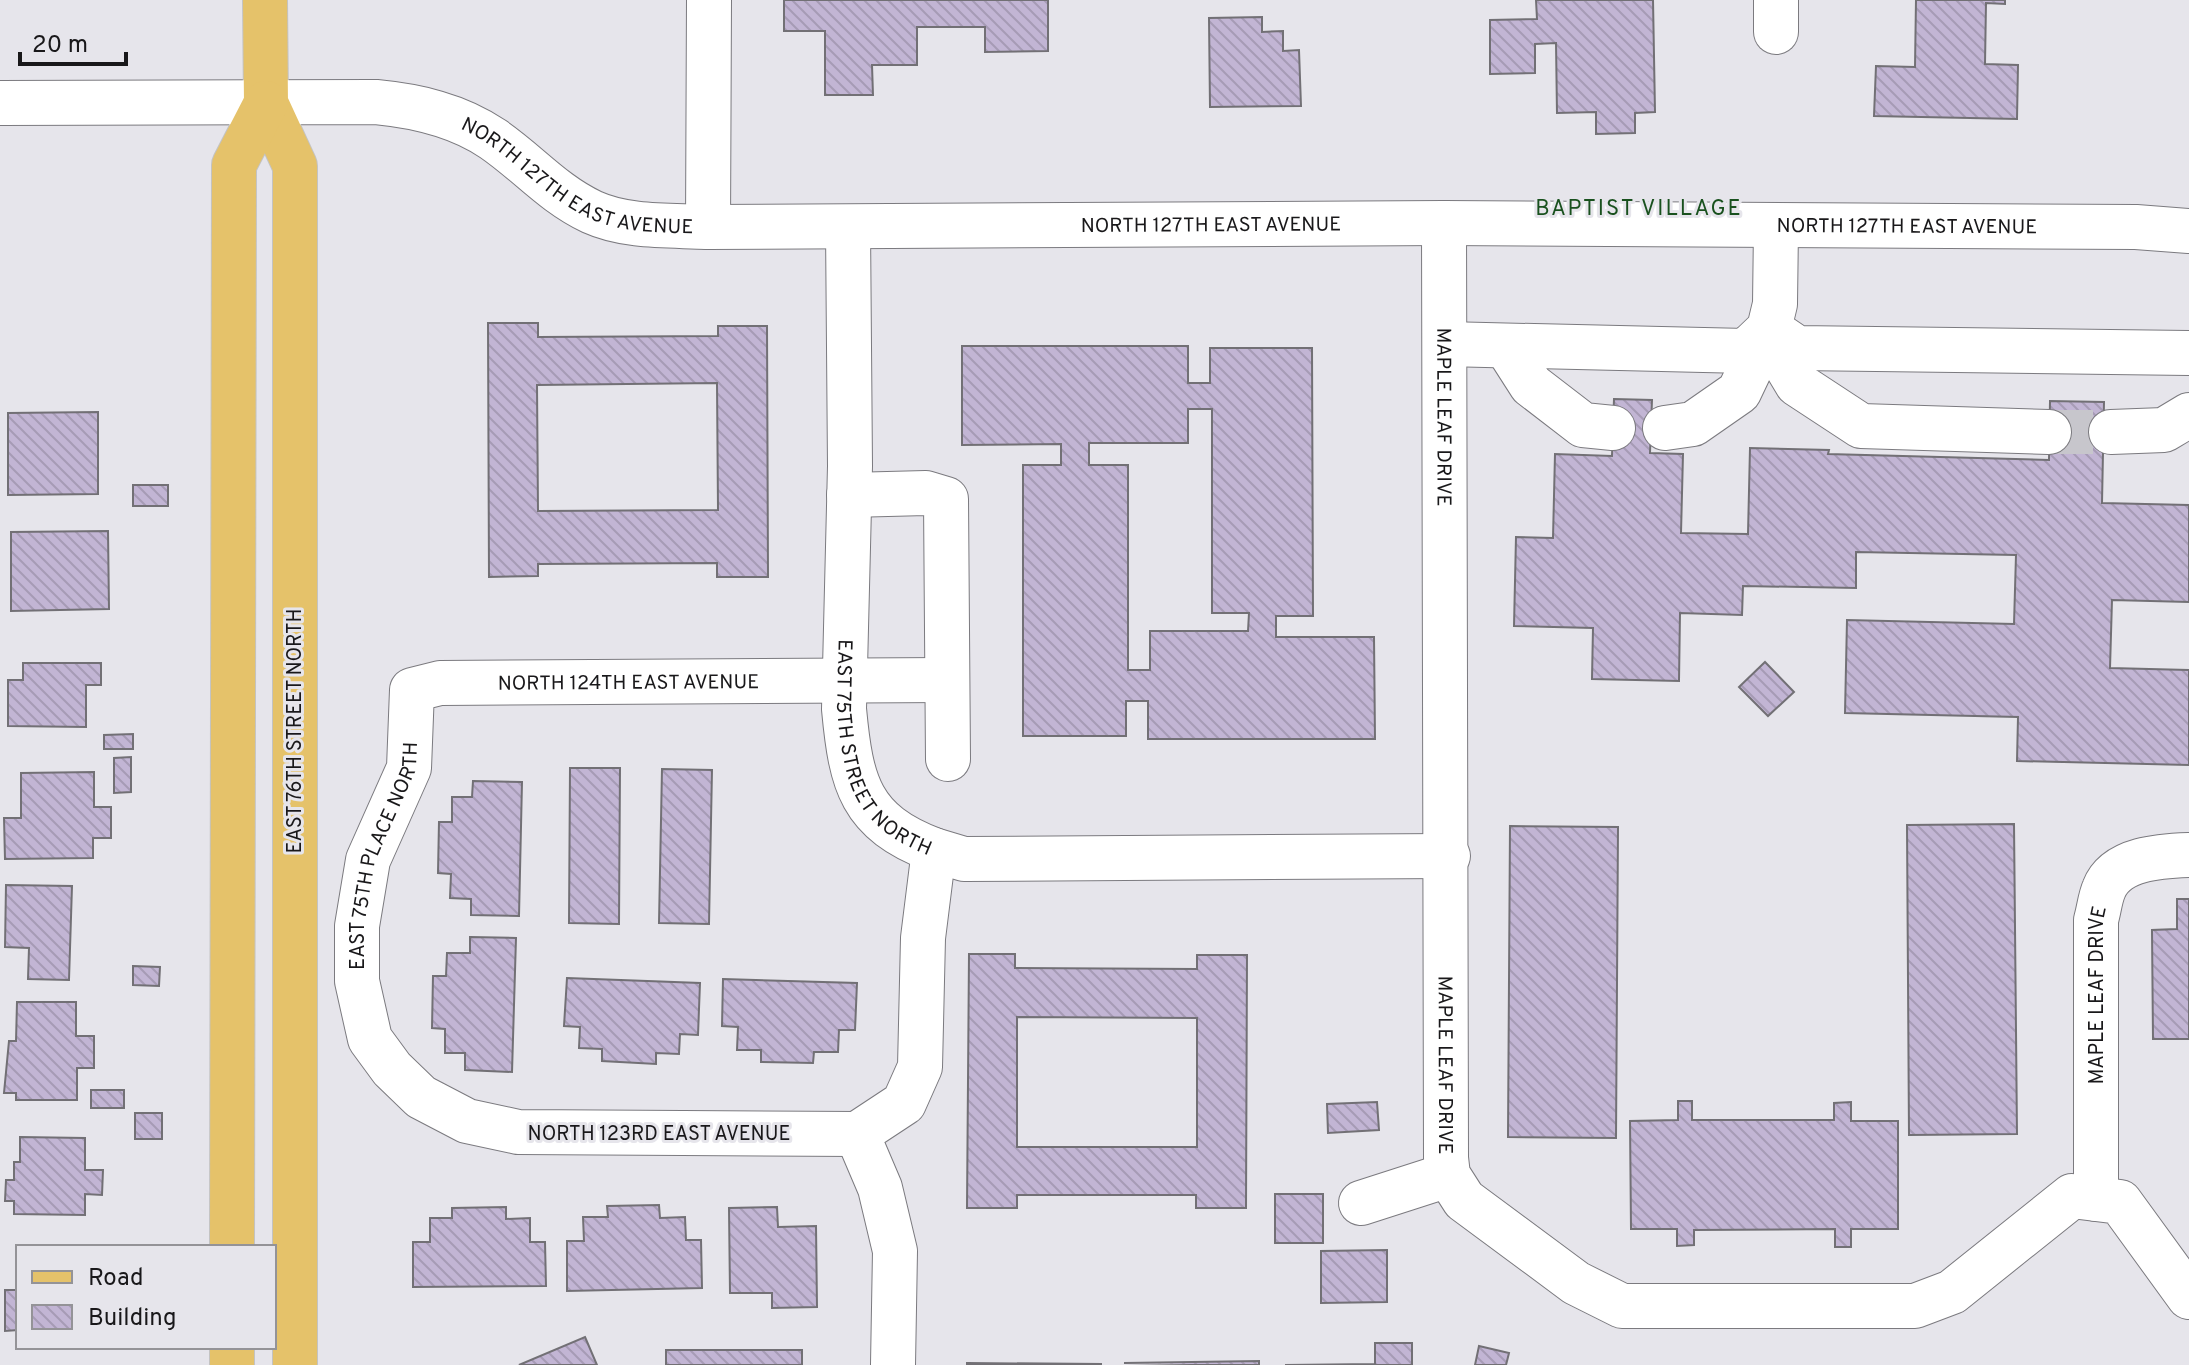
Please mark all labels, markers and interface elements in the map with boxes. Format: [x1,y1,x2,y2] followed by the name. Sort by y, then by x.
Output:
[20,16,126,66] scale bar
[32,31,88,61] text: 20 m
[457,112,694,241] street label: NORTH 127TH EAST AVENUE
[1535,196,1743,223] district label: BAPTIST VILLAGE
[1081,213,1341,240] street label: NORTH 127TH EAST AVENUE
[1777,214,2037,241] street label: NORTH 127TH EAST AVENUE
[1429,328,1456,506] street label: MAPLE LEAF DRIVE
[283,608,309,854] street label: EAST 76TH STREET NORTH
[829,639,935,863] street label: EAST 75TH STREET NORTH
[498,670,759,698] street label: NORTH 124TH EAST AVENUE
[346,741,425,970] street label: EAST 75TH PLACE NORTH
[2085,904,2114,1084] street label: MAPLE LEAF DRIVE
[1431,976,1457,1154] street label: MAPLE LEAF DRIVE
[528,1122,790,1148] street label: NORTH 123RD EAST AVENUE
[16,1245,276,1349] legend
[88,1264,144,1294] text: Road
[88,1304,177,1334] text: Building

